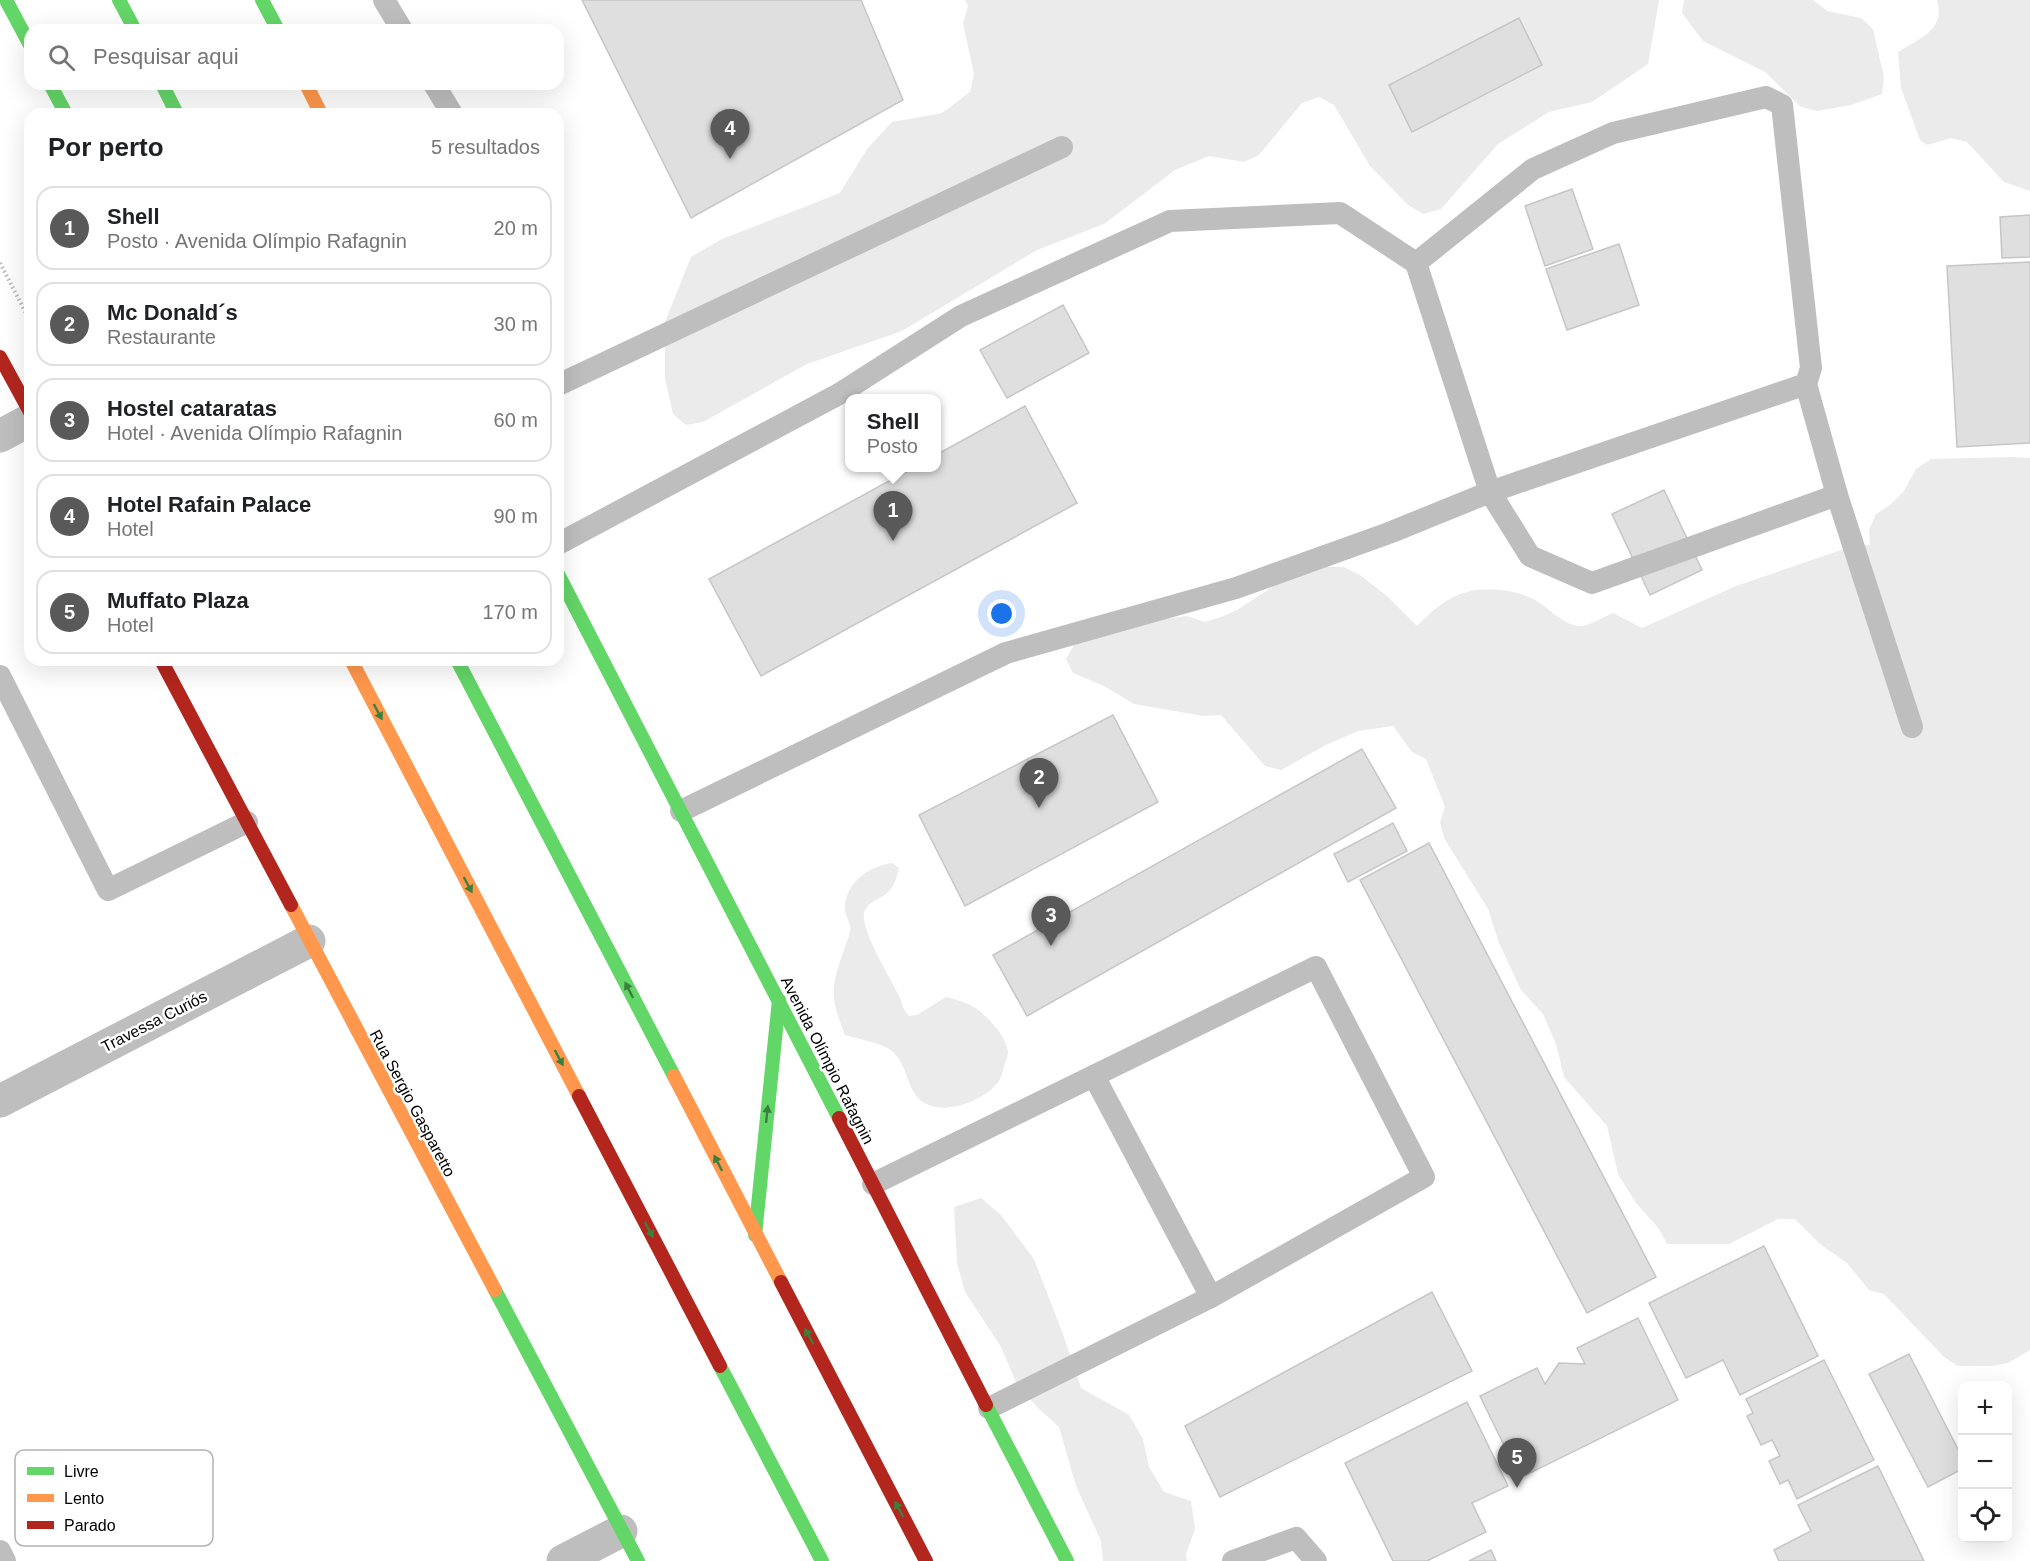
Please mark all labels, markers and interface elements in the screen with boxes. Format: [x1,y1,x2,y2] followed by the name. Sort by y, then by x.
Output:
[24,24,564,90] search box
[45,41,78,74] icon: search
[93,44,239,69] text: Pesquisar aqui
[710,110,750,159] pin: 4
[48,132,164,162] text: Por perto
[431,136,540,158] text: 5 resultados
[107,204,160,229] text: Shell
[64,217,75,239] text: 1
[494,217,538,239] text: 20 m
[107,230,407,252] text: Posto · Avenida Olímpio Rafagnin
[107,300,238,325] text: Mc Donald´s
[64,313,75,335] text: 2
[494,313,538,335] text: 30 m
[107,326,216,348] text: Restaurante
[845,394,941,472] popup
[107,396,277,421] text: Hostel cataratas
[64,409,75,431] text: 3
[494,409,538,431] text: 60 m
[867,409,919,434] text: Shell
[107,422,402,444] text: Hotel · Avenida Olímpio Rafagnin
[867,435,918,457] text: Posto
[107,492,311,517] text: Hotel Rafain Palace
[874,492,912,541] pin: 1
[64,505,75,527] text: 4
[494,505,538,527] text: 90 m
[107,518,154,540] text: Hotel
[107,588,249,613] text: Muffato Plaza
[987,599,1016,628] your location
[64,601,75,623] text: 5
[482,601,538,623] text: 170 m
[107,614,154,636] text: Hotel
[373,704,383,721] one-way arrow
[1020,758,1058,808] pin: 2
[464,876,473,893] one-way arrow
[1032,896,1070,946] pin: 3
[778,974,877,1147] street label: Avenida Olímpio Rafagnin
[624,982,634,999] one-way arrow
[99,988,210,1055] street label: Travessa Curiós
[367,1027,459,1180] street label: Rua Sergio Gasparetto
[554,1049,564,1066] one-way arrow
[762,1104,772,1123] one-way arrow
[714,1155,723,1172] one-way arrow
[644,1222,654,1239] one-way arrow
[804,1328,813,1345] one-way arrow
[1958,1381,2012,1543] map controls
[1958,1381,2012,1435] button: +
[1958,1435,2012,1489] button: −
[1498,1438,1537,1488] pin: 5
[15,1450,213,1546] legend
[64,1463,99,1480] text: Livre
[1958,1489,2012,1543] button: locate
[64,1490,104,1507] text: Lento
[894,1500,904,1517] one-way arrow
[64,1517,116,1534] text: Parado

